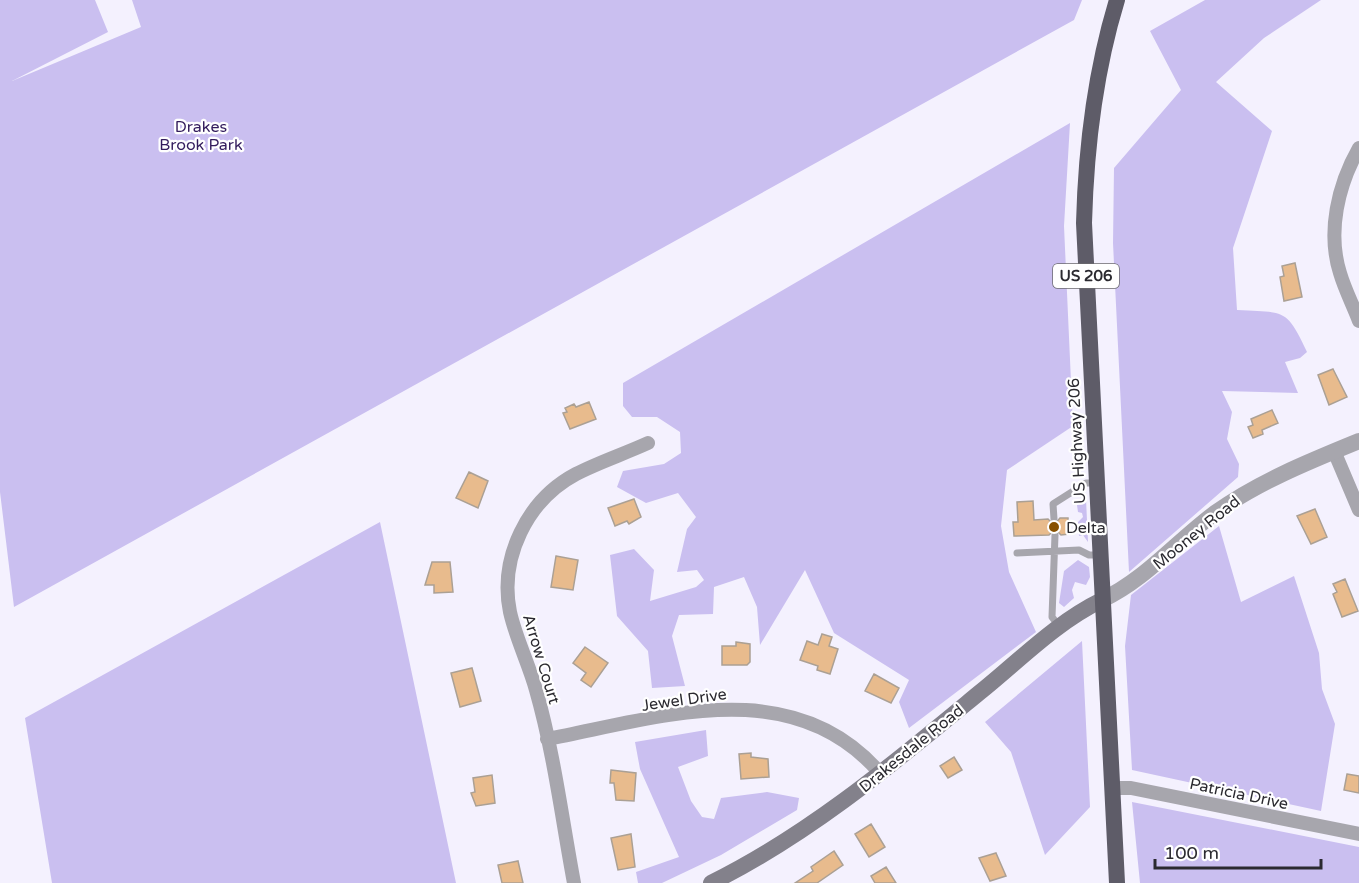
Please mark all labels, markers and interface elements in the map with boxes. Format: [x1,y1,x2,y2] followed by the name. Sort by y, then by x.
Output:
[159,117,243,155] park label: Drakes Brook Park
[1053,264,1119,288] road number: US 206
[1064,377,1090,504] street label: US Highway 206
[1149,492,1244,574] street label: Mooney Road
[1066,518,1106,538] place label: Delta
[1047,520,1061,534] marker: Delta
[518,612,564,707] street label: Arrow Court
[640,684,728,716] street label: Jewel Drive
[855,700,968,797] street label: Drakesdale Road
[1188,774,1290,814] street label: Patricia Drive
[1155,832,1322,870] scale bar
[1164,842,1219,864] text: 100 m

